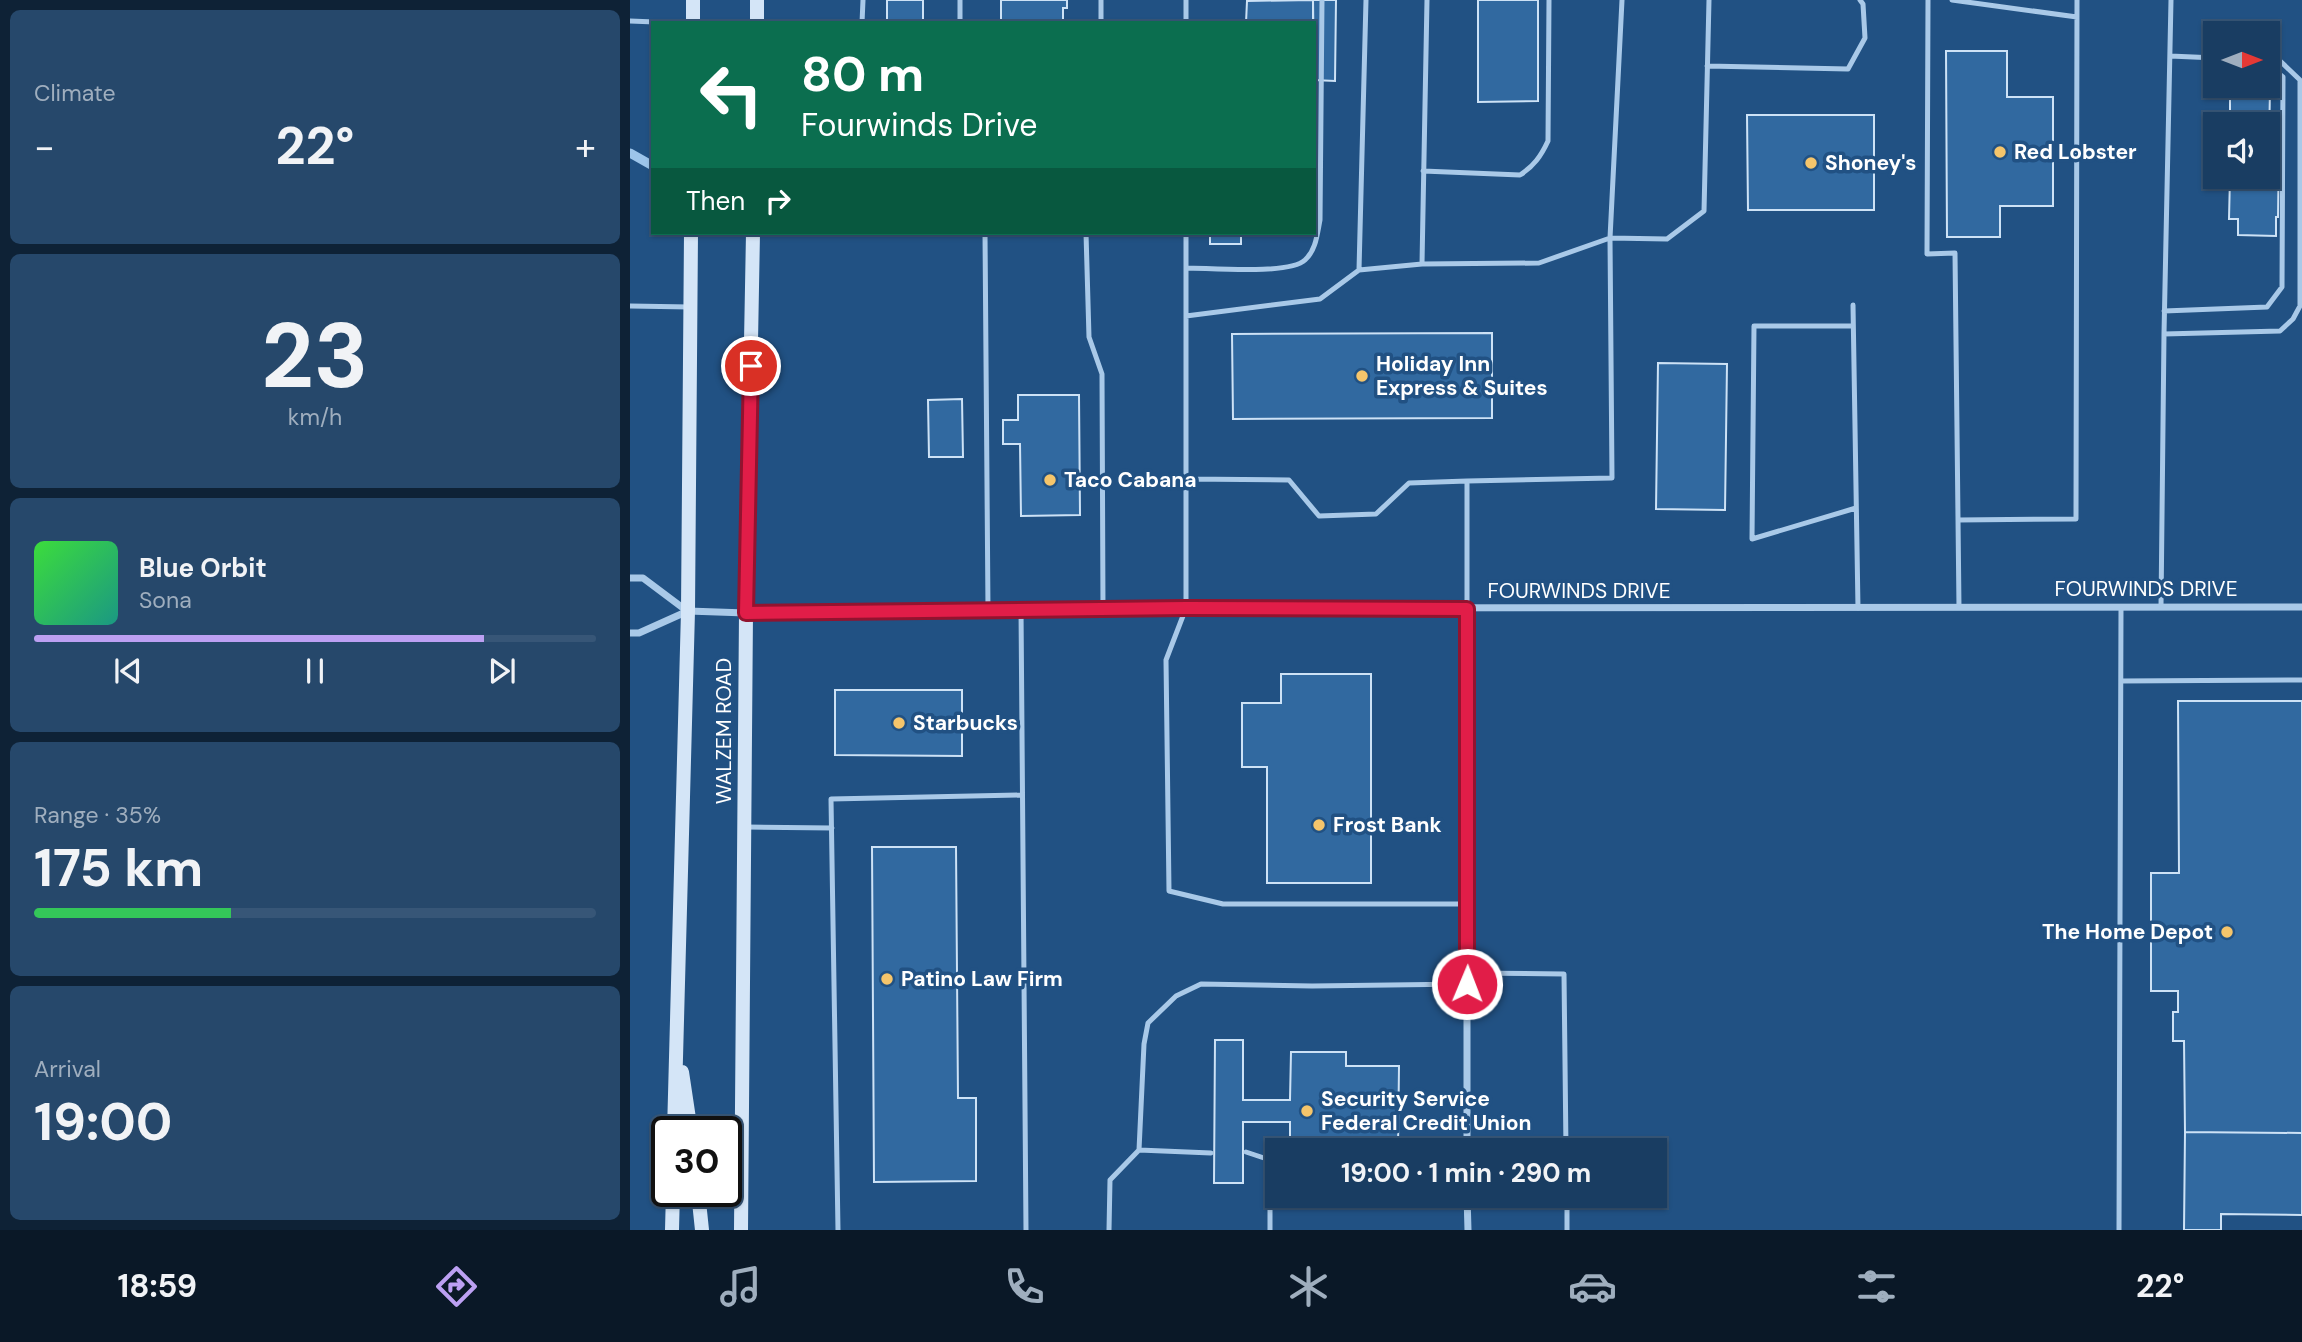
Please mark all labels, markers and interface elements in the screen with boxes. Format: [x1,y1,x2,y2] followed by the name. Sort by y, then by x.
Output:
[2203,21,2280,98] north arrow
[2203,21,2280,189] map controls
[801,42,924,106] text: 80 m
[686,49,777,140] icon: left
[34,78,116,108] text: Climate
[801,104,1037,146] text: Fourwinds Drive
[276,112,354,180] text: 22°
[2203,112,2280,189] button: sound
[34,122,55,172] text: −
[575,122,596,172] text: +
[2014,138,2137,166] place label: Red Lobster
[1992,144,2008,160] marker: Red Lobster
[1825,149,1917,177] place label: Shoney's
[1803,155,1819,171] marker: Shoney's
[759,182,797,220] icon: right
[686,184,745,218] text: Then
[261,297,369,415] text: 23
[721,336,781,396] pin
[732,347,770,385] icon: arrive
[1376,350,1548,402] place label: Holiday Inn Express & Suites
[1354,368,1370,384] marker: Holiday Inn Express & Suites
[288,402,342,432] text: km/h
[1064,466,1197,494] place label: Taco Cabana
[1042,472,1058,488] marker: Taco Cabana
[139,551,267,585] text: Blue Orbit
[2054,575,2238,603] street label: FOURWINDS DRIVE
[1487,577,1671,605] street label: FOURWINDS DRIVE
[139,585,192,615] text: Sona
[109,652,147,690] icon: previous
[296,652,334,690] icon: pause
[483,652,521,690] icon: next
[710,658,738,804] street label: WALZEM ROAD
[913,709,1018,737] place label: Starbucks
[891,715,907,731] marker: Starbucks
[34,800,161,830] text: Range · 35%
[1333,811,1442,839] place label: Frost Bank
[1311,817,1327,833] marker: Frost Bank
[34,834,203,902] text: 175 km
[2042,918,2213,946] place label: The Home Depot
[2219,924,2235,940] marker: The Home Depot
[1430,947,1504,1021] position arrow
[901,965,1063,993] place label: Patino Law Firm
[879,971,895,987] marker: Patino Law Firm
[34,1054,101,1084] text: Arrival
[1321,1085,1532,1137] place label: Security Service Federal Credit Union
[34,1088,172,1156] text: 19:00
[1299,1103,1315,1119] marker: Security Service Federal Credit Union
[651,1116,742,1207] speed limit sign: 30
[1341,1156,1591,1190] text: 19:00 · 1 min · 290 m
[432,1262,481,1311] icon: directions
[716,1262,765,1311] icon: music
[1000,1262,1049,1311] icon: phone
[1284,1262,1333,1311] icon: climate
[1568,1262,1617,1311] icon: car
[1852,1262,1901,1311] icon: filters
[117,1265,197,1307] text: 18:59
[2136,1265,2184,1307] text: 22°

